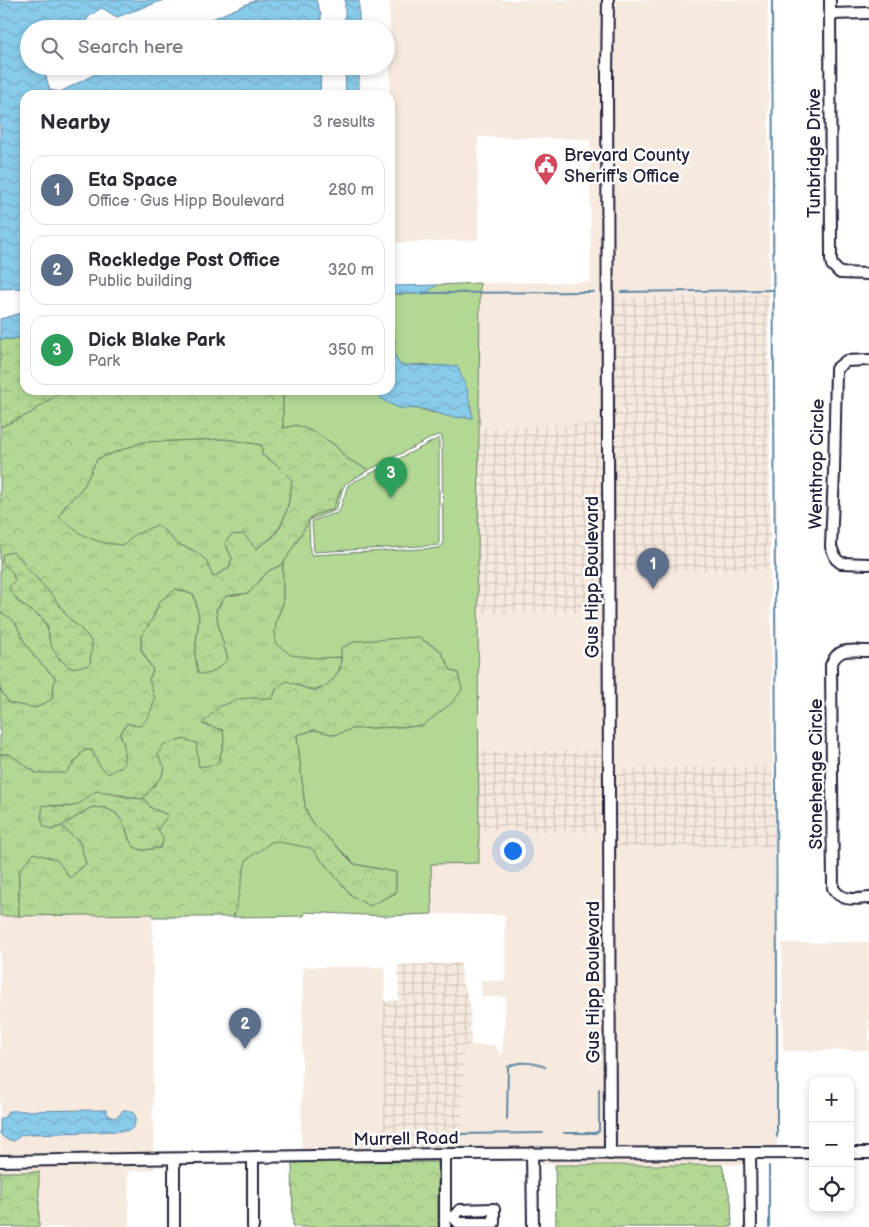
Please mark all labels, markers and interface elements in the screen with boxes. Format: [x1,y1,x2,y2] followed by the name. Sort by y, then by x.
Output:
[20,20,395,75] search box
[38,34,66,62] icon: search
[78,36,183,59] text: Search here
[804,88,825,218] street label: Tunbridge Drive
[40,110,110,135] text: Nearby
[313,113,375,132] text: 3 results
[564,145,691,187] place label: Brevard County Sheriff's Office
[533,152,559,186] public building icon: Brevard County Sheriff's Office
[88,169,177,192] text: Eta Space
[54,181,60,200] text: 1
[328,181,374,200] text: 280 m
[88,192,284,211] text: Office · Gus Hipp Boulevard
[88,249,280,272] text: Rockledge Post Office
[52,261,62,280] text: 2
[328,261,374,280] text: 320 m
[88,272,192,291] text: Public building
[88,329,226,352] text: Dick Blake Park
[52,341,62,360] text: 3
[328,341,374,360] text: 350 m
[88,352,120,371] text: Park
[805,398,829,530] street label: Wenthrop Circle
[375,457,407,498] pin: 3
[582,496,603,658] street label: Gus Hipp Boulevard
[637,548,669,589] pin: 1
[806,698,827,849] street label: Stonehenge Circle
[500,838,526,864] your location
[583,901,604,1063] street label: Gus Hipp Boulevard
[229,1008,261,1049] pin: 2
[809,1077,854,1212] map controls
[809,1077,854,1122] button: +
[809,1122,854,1167] button: −
[353,1128,459,1150] street label: Murrell Road
[809,1167,854,1212] button: locate

